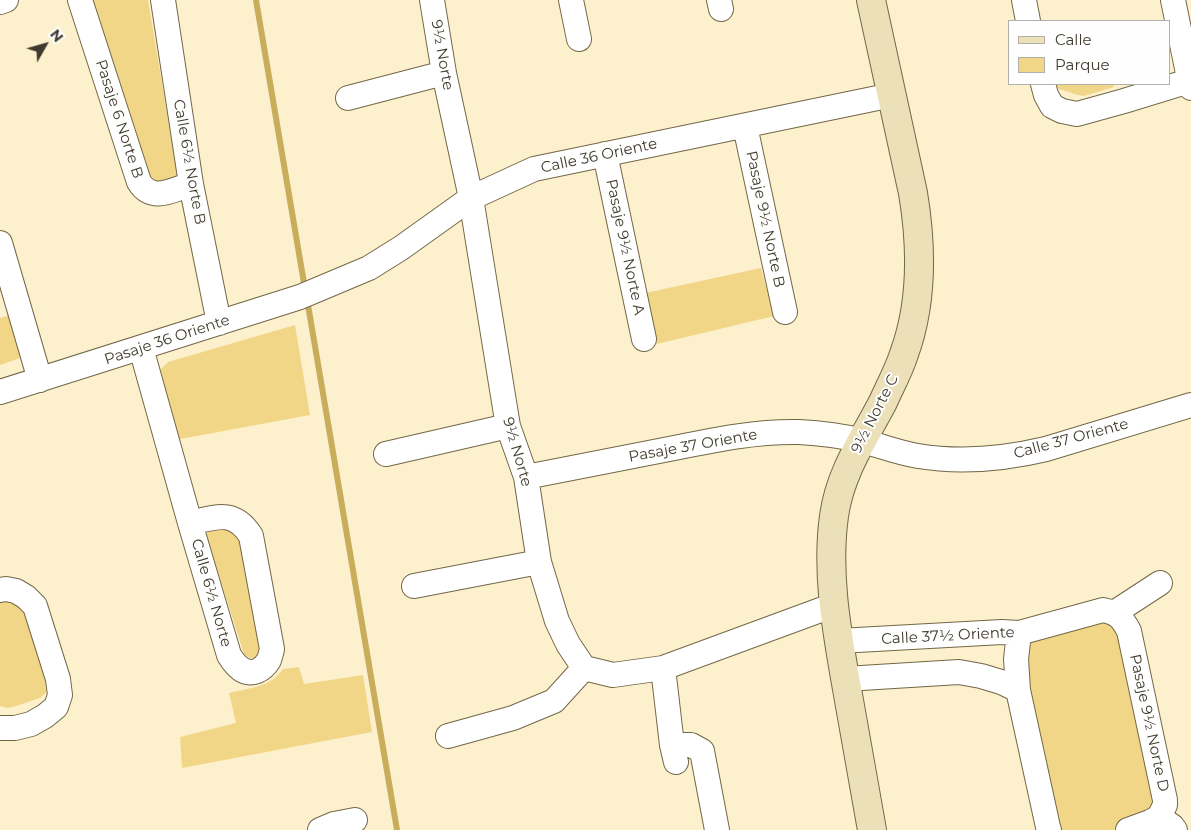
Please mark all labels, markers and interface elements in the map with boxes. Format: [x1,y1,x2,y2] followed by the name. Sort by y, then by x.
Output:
[427,18,457,92] street label: 9½ Norte
[20,20,70,70] north arrow
[1008,20,1171,85] legend
[46,26,67,46] text: N
[1055,30,1092,49] text: Calle
[1055,55,1110,74] text: Parque
[91,57,147,181] street label: Pasaje 6 Norte B
[169,98,209,226] street label: Calle 6½ Norte B
[539,135,659,177] street label: Calle 36 Oriente
[742,149,788,289] street label: Pasaje 9½ Norte B
[602,177,648,317] street label: Pasaje 9½ Norte A
[102,311,232,369] street label: Pasaje 36 Oriente
[848,372,902,456] street label: 9½ Norte C
[499,415,535,489] street label: 9½ Norte
[1012,415,1130,463] street label: Calle 37 Oriente
[627,426,759,466] street label: Pasaje 37 Oriente
[187,537,235,649] street label: Calle 6½ Norte
[881,624,1015,648] street label: Calle 37½ Oriente
[1126,653,1172,793] street label: Pasaje 9½ Norte D

